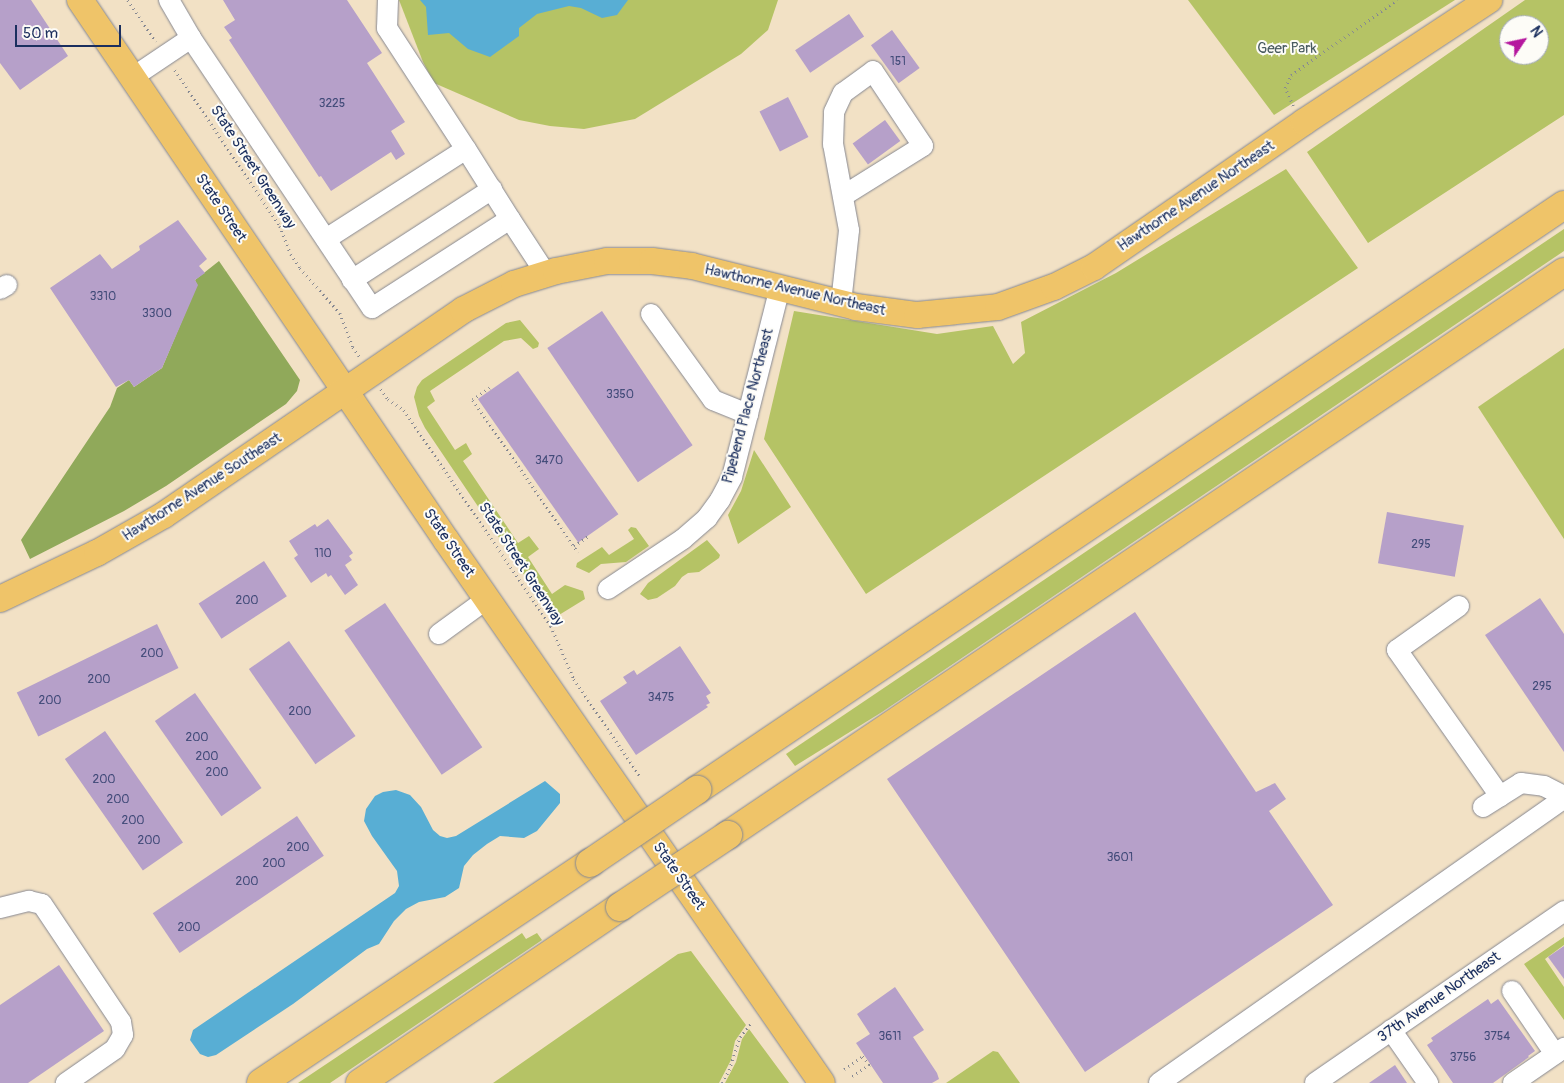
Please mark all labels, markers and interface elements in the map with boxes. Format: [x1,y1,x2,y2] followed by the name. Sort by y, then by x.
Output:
[18,15,124,47] scale bar
[1499,15,1549,65] north arrow
[1526,23,1546,41] text: N
[23,24,58,43] text: 50 m
[1257,40,1317,58] park label: Geer Park
[890,55,906,69] house number: 151
[319,97,345,111] house number: 3225
[206,102,300,232] street label: State Street Greenway
[1114,137,1278,255] street label: Hawthorne Avenue Northeast
[192,170,250,246] street label: State Street
[703,260,887,320] street label: Hawthorne Avenue Northeast
[90,290,116,304] house number: 3310
[142,307,172,321] house number: 3300
[719,326,777,486] street label: Pipebend Place Northeast
[606,388,634,402] house number: 3350
[119,429,285,545] street label: Hawthorne Avenue Southeast
[535,454,563,468] house number: 3470
[474,499,568,629] street label: State Street Greenway
[420,505,478,581] street label: State Street
[1411,538,1431,552] house number: 295
[314,547,332,561] house number: 110
[235,594,259,608] house number: 200
[140,647,164,661] house number: 200
[87,673,111,687] house number: 200
[1532,680,1552,694] house number: 295
[648,691,674,705] house number: 3475
[38,694,62,708] house number: 200
[288,705,312,719] house number: 200
[185,731,209,745] house number: 200
[195,750,219,764] house number: 200
[205,766,229,780] house number: 200
[92,773,116,787] house number: 200
[106,793,130,807] house number: 200
[121,814,145,828] house number: 200
[137,834,161,848] house number: 200
[649,839,709,913] street label: State Street
[286,841,310,855] house number: 200
[1107,851,1133,865] house number: 3601
[262,857,286,871] house number: 200
[235,875,259,889] house number: 200
[177,921,201,935] house number: 200
[1374,948,1504,1046] street label: 37th Avenue Northeast
[878,1030,902,1044] house number: 3611
[1484,1030,1510,1044] house number: 3754
[1450,1051,1476,1065] house number: 3756

